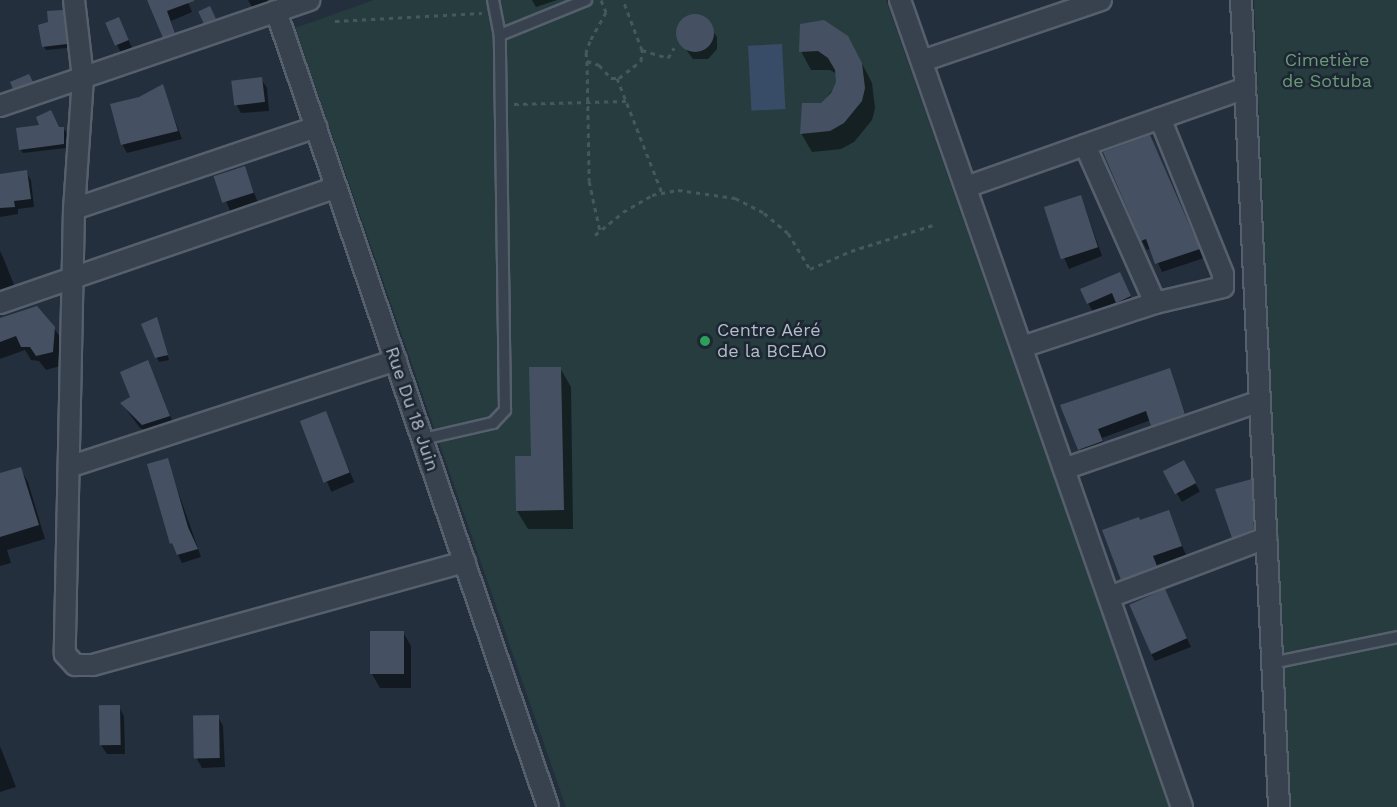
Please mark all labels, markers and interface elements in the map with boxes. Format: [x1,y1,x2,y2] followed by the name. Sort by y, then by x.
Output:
[1282,50,1372,92] park label: Cimetière de Sotuba
[717,320,827,362] place label: Centre Aéré de la BCEAO
[698,334,712,348] marker: Centre Aéré de la BCEAO
[380,344,444,474] street label: Rue Du 18 Juin

